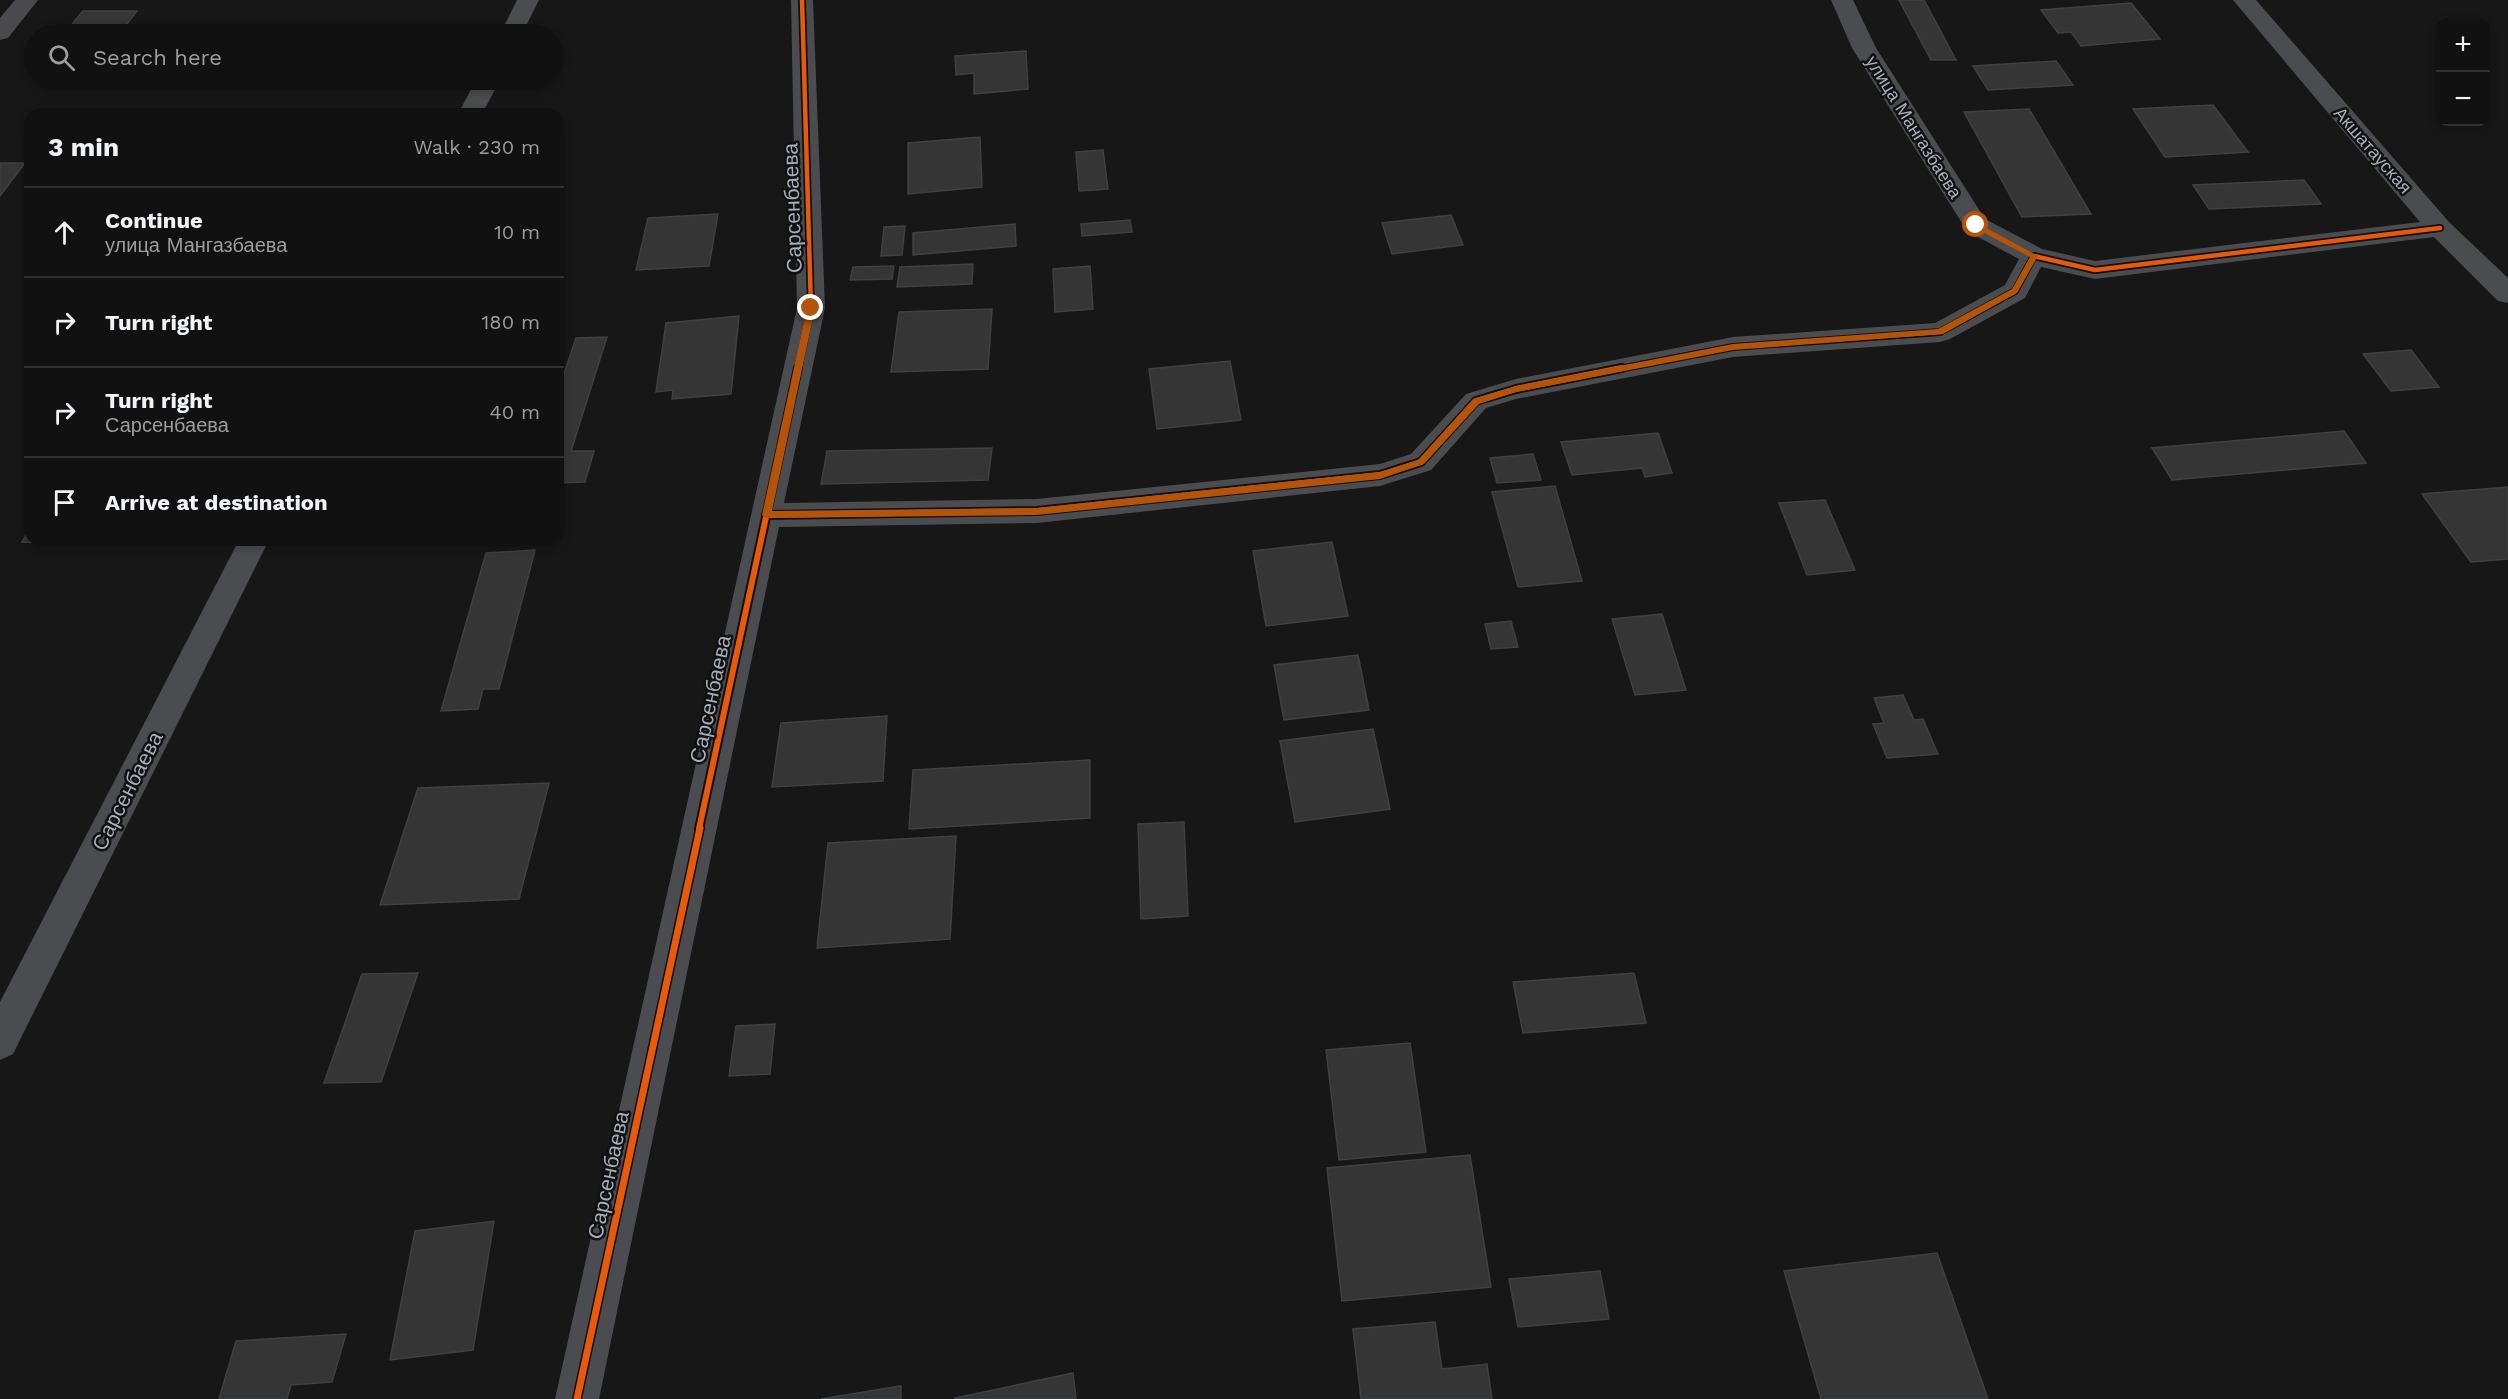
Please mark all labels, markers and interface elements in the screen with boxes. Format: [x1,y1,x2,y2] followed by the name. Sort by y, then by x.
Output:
[2436,18,2490,126] map controls
[2436,18,2490,72] button: +
[24,24,564,90] search box
[45,41,78,74] icon: search
[93,45,222,70] text: Search here
[1862,52,1967,203] street label: улица Мангазбаева
[2436,72,2490,126] button: −
[2330,102,2416,198] street label: Акшатауская
[48,132,119,162] text: 3 min
[413,135,540,159] text: Walk · 230 m
[777,142,807,273] street label: Сарсенбаева
[105,208,203,233] text: Continue
[1962,211,1988,237] route start
[48,216,81,249] icon: ahead
[494,220,540,244] text: 10 m
[105,233,287,257] text: улица Мангазбаева
[797,294,823,320] route end
[48,306,81,339] icon: right
[105,310,212,335] text: Turn right
[482,310,540,334] text: 180 m
[105,388,212,413] text: Turn right
[48,396,81,429] icon: right
[489,400,540,424] text: 40 m
[105,413,229,437] text: Сарсенбаева
[48,486,81,519] icon: arrive
[105,490,328,515] text: Arrive at destination
[684,632,736,765] street label: Сарсенбаева
[86,727,168,855] street label: Сарсенбаева
[582,1108,634,1241] street label: Сарсенбаева

